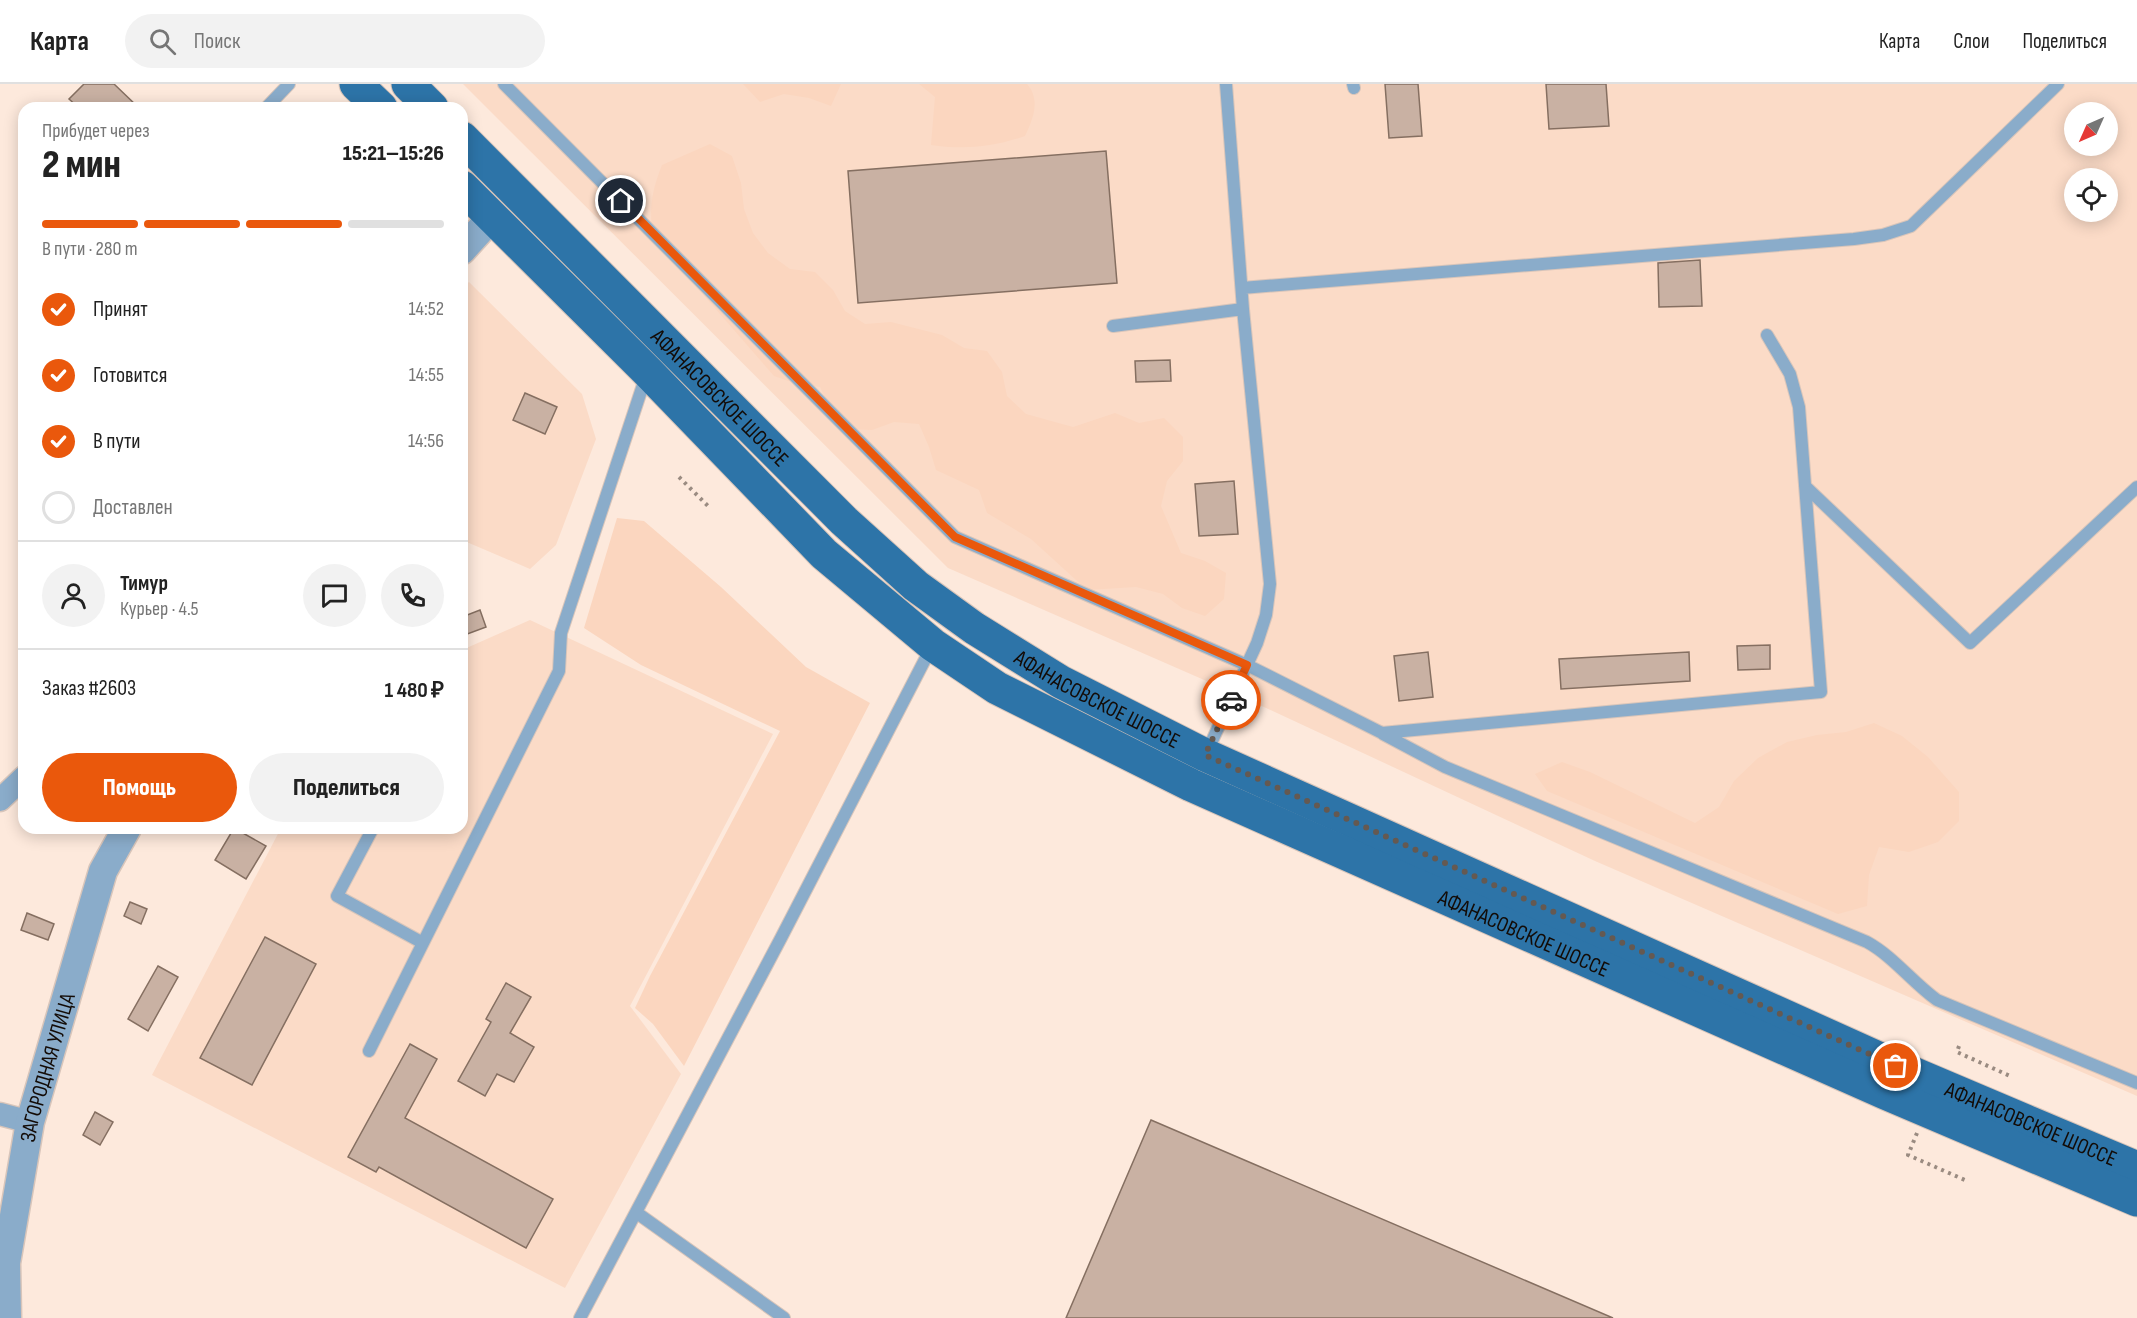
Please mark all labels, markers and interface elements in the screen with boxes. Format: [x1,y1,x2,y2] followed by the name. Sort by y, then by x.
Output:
[125,14,545,68] search box
[30,25,89,58] text: Карта
[146,25,179,58] icon: search
[194,28,240,55] text: Поиск
[1879,29,1920,54] text: Карта
[1953,29,1989,54] text: Слои
[2022,29,2107,54] text: Поделиться
[2064,102,2118,156] north arrow
[2064,102,2118,222] map controls
[42,119,150,143] text: Прибудет через
[343,140,444,167] text: 15:21–15:26
[42,142,121,189] text: 2 мин
[2064,168,2118,222] button: locate
[595,175,646,226] pin
[604,184,637,217] icon: home
[42,237,138,261] text: В пути · 280 m
[42,293,75,326] icon: check
[93,296,148,323] text: Принят
[409,297,444,321] text: 14:52
[644,323,794,473] street label: АФАНАСОВСКОЕ ШОССЕ
[42,359,75,392] icon: check
[93,362,167,389] text: Готовится
[409,363,444,387] text: 14:55
[42,425,75,458] icon: check
[93,428,141,455] text: В пути
[408,429,444,453] text: 14:56
[93,494,173,521] text: Доставлен
[42,564,105,627] button: person
[303,564,366,627] button: chat
[381,564,444,627] button: phone
[120,570,168,597] text: Тимур
[120,597,199,621] text: Курьер · 4.5
[1008,644,1184,755] street label: АФАНАСОВСКОЕ ШОССЕ
[1201,670,1261,730] courier
[42,675,136,702] text: Заказ #2603
[385,677,444,704] text: 1 480 ₽
[1215,684,1248,717] icon: car
[42,753,237,822] button: Помощь
[249,753,444,822] button: Поделиться
[1433,884,1613,984] street label: АФАНАСОВСКОЕ ШОССЕ
[15,990,82,1144] street label: ЗАГОРОДНАЯ УЛИЦА
[1870,1040,1921,1091] pin
[1879,1049,1912,1082] icon: bag
[1940,1076,2121,1173] street label: АФАНАСОВСКОЕ ШОССЕ

